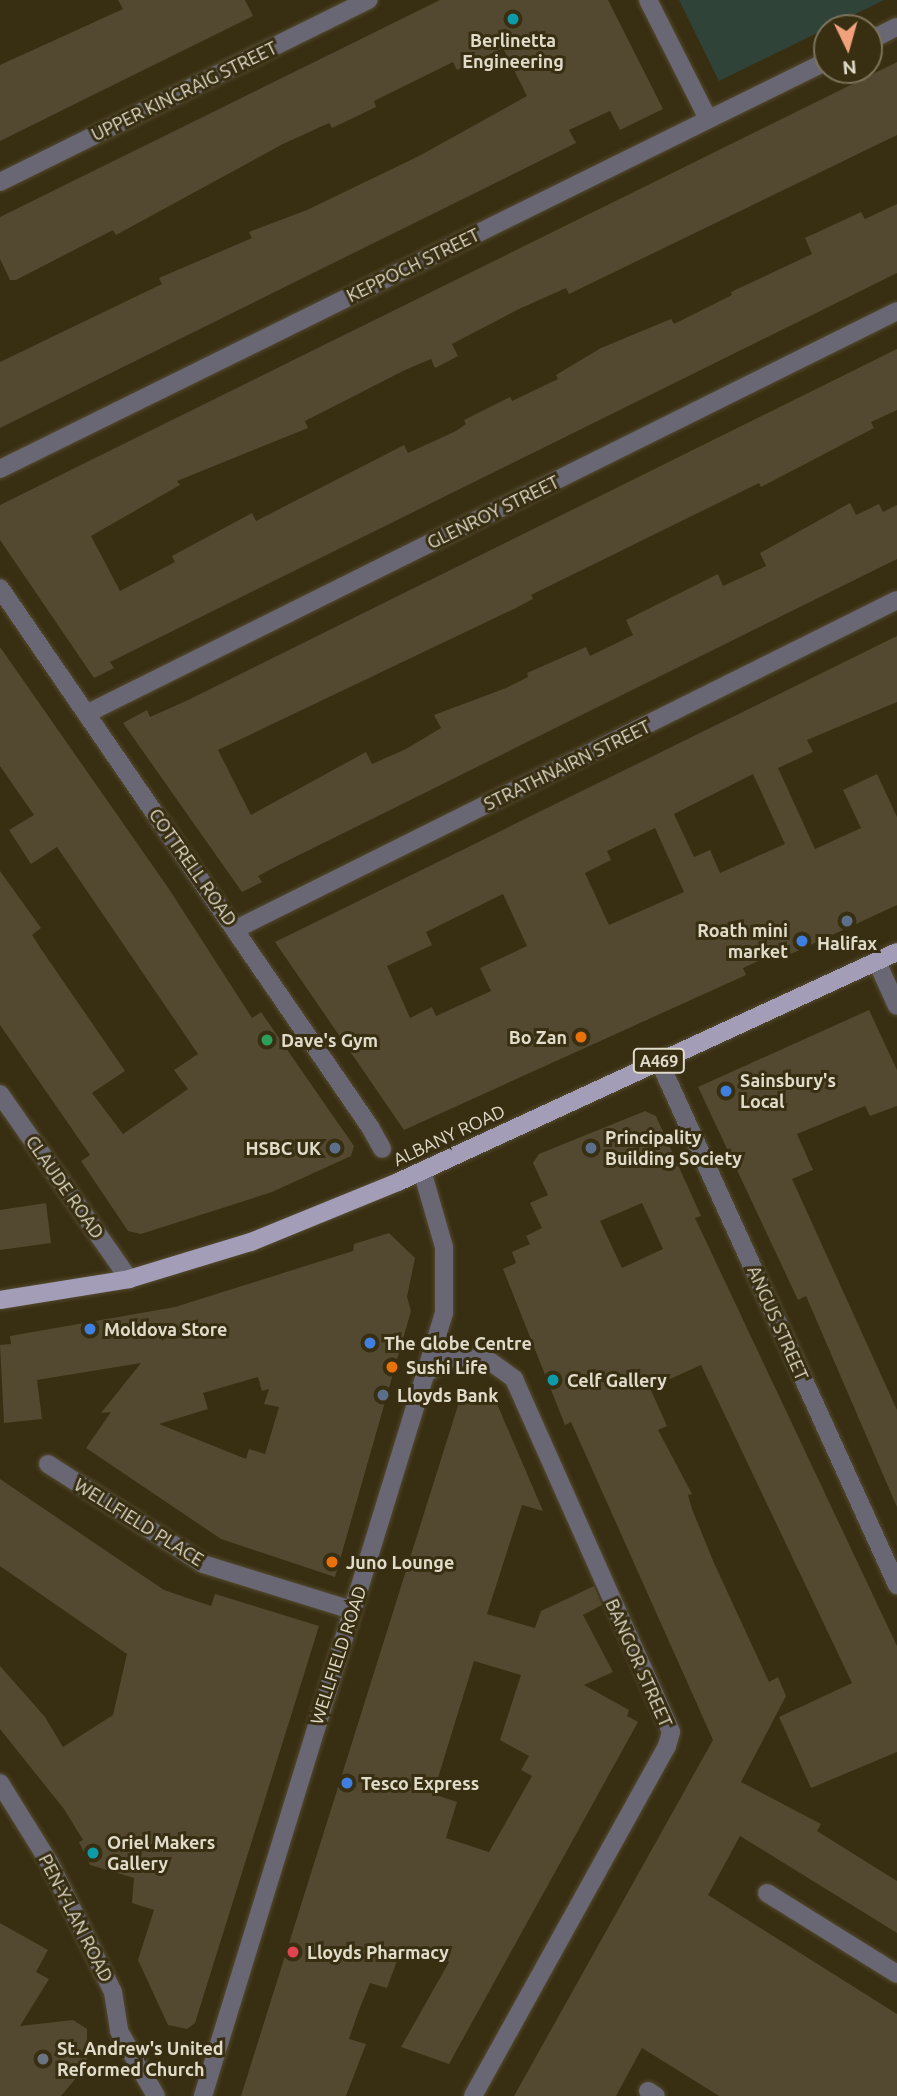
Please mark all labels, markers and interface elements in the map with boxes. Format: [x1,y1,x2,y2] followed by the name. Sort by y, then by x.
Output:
[505,11,521,27] marker: Berlinetta Engineering
[813,14,883,84] north arrow
[462,30,564,72] place label: Berlinetta Engineering
[88,37,280,145] street label: UPPER KINCRAIG STREET
[842,56,858,80] text: N
[343,223,483,307] street label: KEPPOCH STREET
[424,471,562,553] street label: GLENROY STREET
[480,715,654,815] street label: STRATHNAIRN STREET
[145,804,241,930] street label: COTTRELL ROAD
[839,913,855,929] marker: Halifax
[697,920,788,962] place label: Roath mini market
[817,932,877,954] place label: Halifax
[794,933,810,949] marker: Roath mini market
[509,1026,567,1048] place label: Bo Zan
[281,1029,378,1051] place label: Dave's Gym
[573,1029,589,1045] marker: Bo Zan
[259,1032,275,1048] marker: Dave's Gym
[633,1049,685,1074] road number: A469
[740,1070,836,1112] place label: Sainsbury's Local
[718,1083,734,1099] marker: Sainsbury's Local
[390,1100,508,1170] street label: ALBANY ROAD
[605,1127,742,1170] place label: Principality Building Society
[21,1131,109,1243] street label: CLAUDE ROAD
[245,1137,321,1159] place label: HSBC UK
[327,1140,343,1156] marker: HSBC UK
[583,1140,599,1156] marker: Principality Building Society
[743,1262,813,1384] street label: ANGUS STREET
[104,1318,227,1340] place label: Moldova Store
[82,1321,98,1337] marker: Moldova Store
[384,1332,532,1354] place label: The Globe Centre
[362,1335,378,1351] marker: The Globe Centre
[406,1356,488,1378] place label: Sushi Life
[384,1359,400,1375] marker: Sushi Life
[567,1369,667,1391] place label: Celf Gallery
[545,1372,561,1388] marker: Celf Gallery
[397,1384,498,1406] place label: Lloyds Bank
[375,1387,391,1403] marker: Lloyds Bank
[70,1474,208,1570] street label: WELLFIELD PLACE
[346,1551,454,1573] place label: Juno Lounge
[324,1554,340,1570] marker: Juno Lounge
[305,1583,371,1727] street label: WELLFIELD ROAD
[601,1596,677,1730] street label: BANGOR STREET
[361,1772,479,1794] place label: Tesco Express
[339,1775,355,1791] marker: Tesco Express
[107,1832,215,1874] place label: Oriel Makers Gallery
[85,1845,101,1861] marker: Oriel Makers Gallery
[34,1850,118,1986] street label: PEN-Y-LAN ROAD
[307,1941,449,1963] place label: Lloyds Pharmacy
[285,1944,301,1960] marker: Lloyds Pharmacy
[57,2038,224,2080] place label: St. Andrew's United Reformed Church
[35,2051,51,2067] marker: St. Andrew's United Reformed Church

